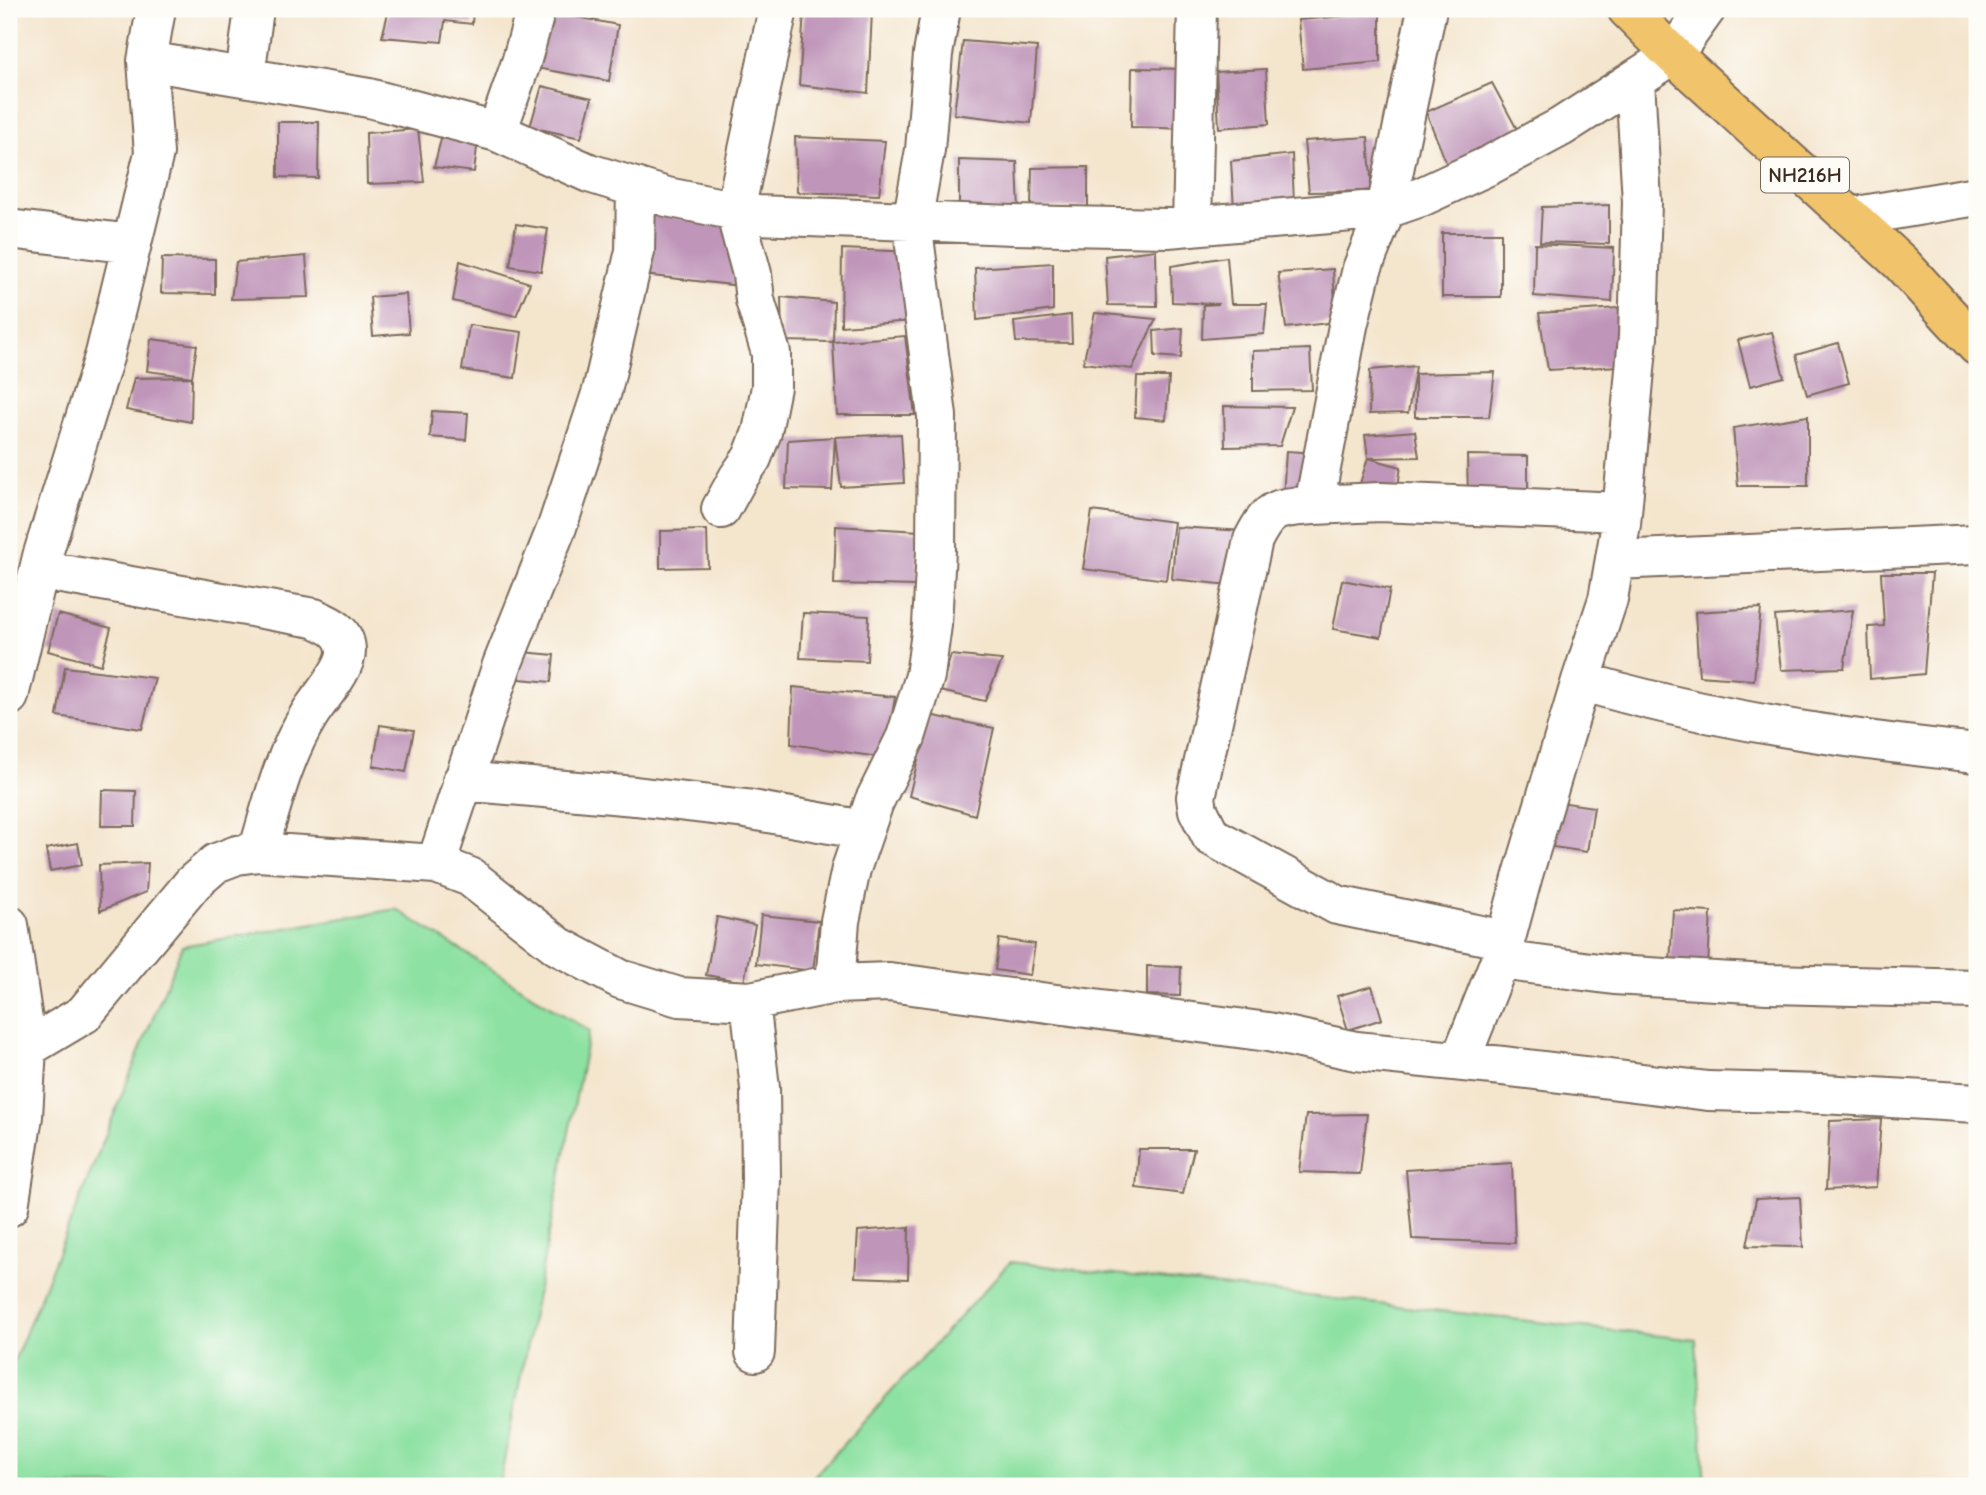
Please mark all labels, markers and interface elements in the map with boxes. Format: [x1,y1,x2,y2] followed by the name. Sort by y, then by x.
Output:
[1761,158,1849,192] road number: NH216H

